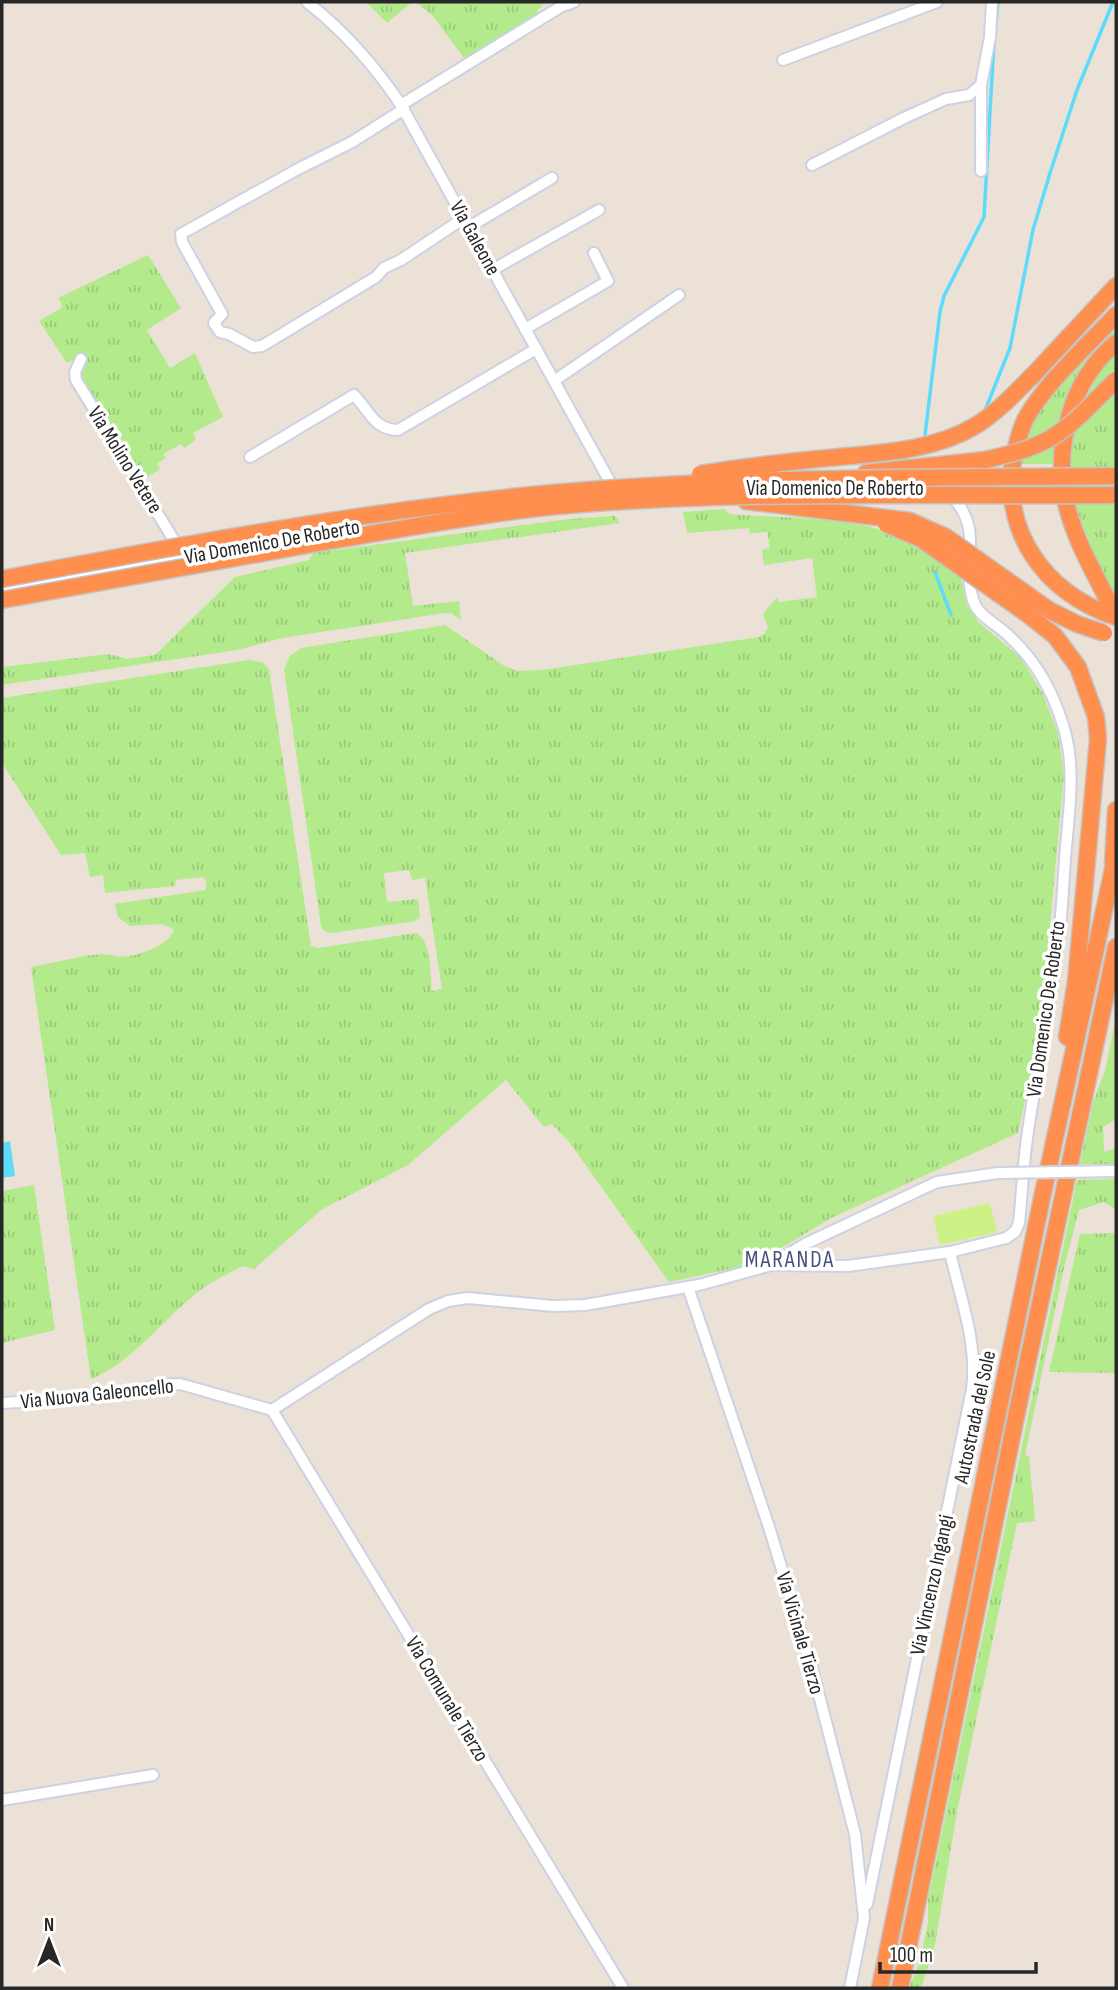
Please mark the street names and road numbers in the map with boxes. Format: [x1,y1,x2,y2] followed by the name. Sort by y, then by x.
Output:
[444,196,506,280] street label: Via Galeone
[82,402,168,518] street label: Via Molino Vetere
[746,476,924,501] street label: Via Domenico De Roberto
[182,514,362,570] street label: Via Domenico De Roberto
[1021,919,1071,1099] street label: Via Domenico De Roberto
[949,1348,1001,1487] street label: Autostrada del Sole
[19,1374,175,1414] street label: Via Nuova Galeoncello
[905,1513,959,1657] street label: Via Vincenzo Ingangi
[771,1569,829,1697] street label: Via Vicinale Tierzo
[400,1632,494,1766] street label: Via Comunale Tierzo

